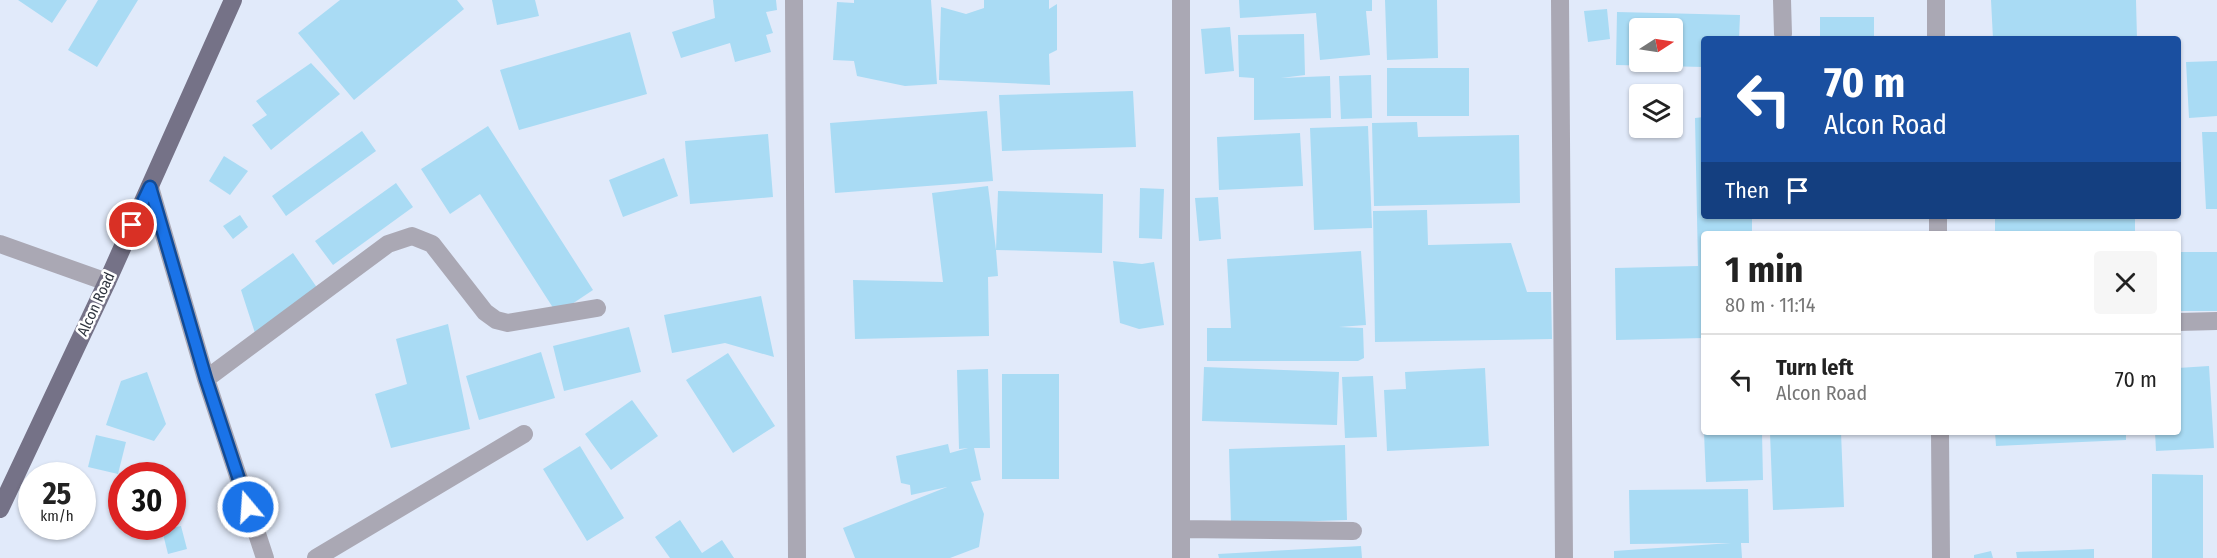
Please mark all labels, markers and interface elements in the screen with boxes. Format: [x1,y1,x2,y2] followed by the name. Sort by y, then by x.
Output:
[1629,18,1683,72] north arrow
[1629,18,1683,138] map controls
[1824,58,1905,108] text: 70 m
[1725,60,1803,138] icon: left
[1629,84,1683,138] button: layers
[1824,109,1947,141] text: Alcon Road
[1781,174,1814,207] icon: arrive
[1725,177,1769,204] text: Then
[106,199,157,250] pin
[115,208,148,241] icon: arrive
[1725,248,1803,292] text: 1 min
[2094,251,2157,314] button: close
[73,269,119,339] street label: Alcon Road
[1725,293,1815,317] text: 80 m · 11:14
[1776,354,1854,381] text: Turn left
[1725,363,1758,396] icon: left
[2115,366,2157,393] text: 70 m
[1776,381,1867,405] text: Alcon Road
[108,462,186,540] speed limit sign: 30
[216,475,280,539] position arrow
[43,476,71,512] text: 25
[40,507,74,525] text: km/h

